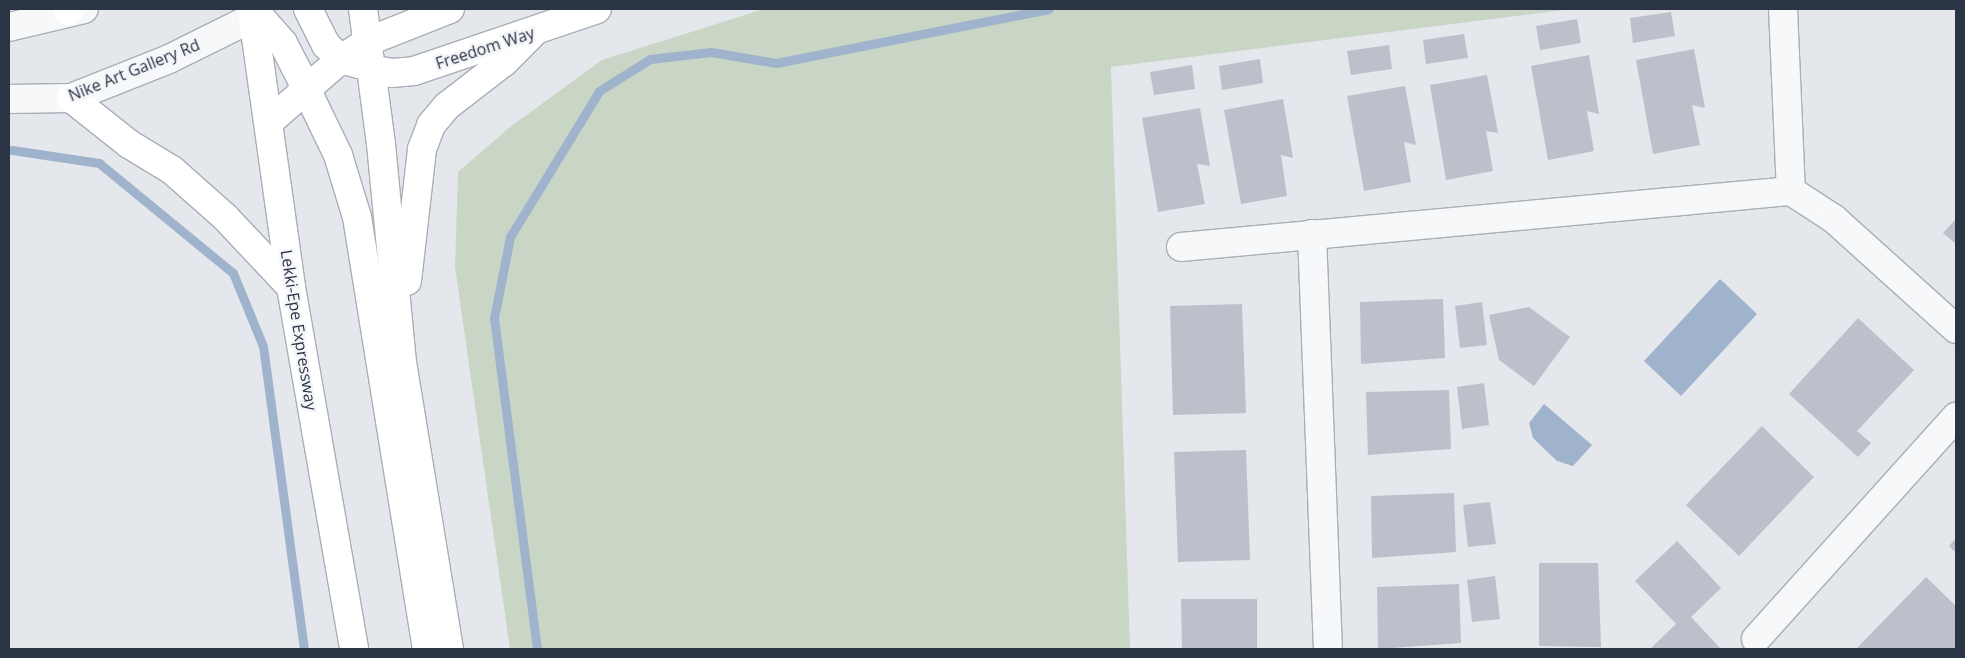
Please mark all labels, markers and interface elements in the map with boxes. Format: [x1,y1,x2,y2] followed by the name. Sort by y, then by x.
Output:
[433,23,537,73] street label: Freedom Way
[65,35,203,105] street label: Nike Art Gallery Rd
[277,248,321,412] street label: Lekki-Epe Expressway

